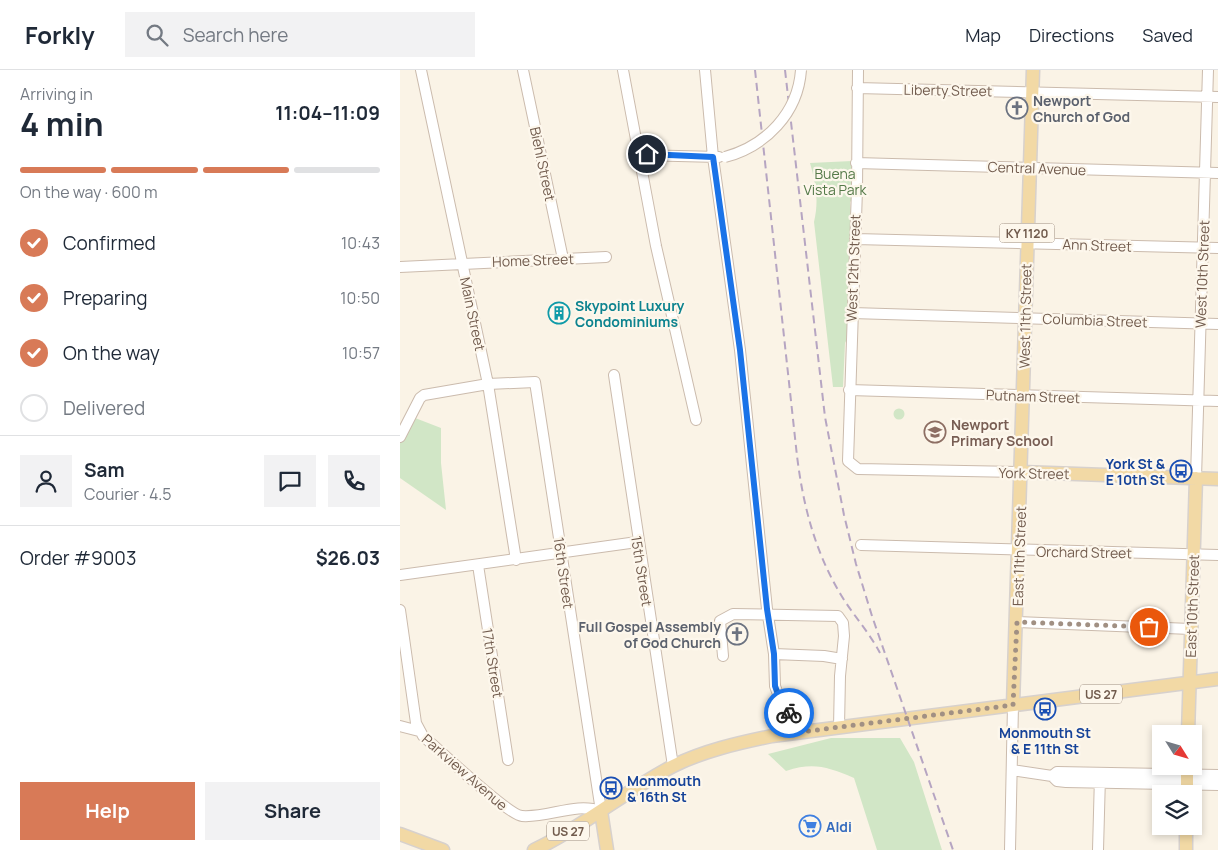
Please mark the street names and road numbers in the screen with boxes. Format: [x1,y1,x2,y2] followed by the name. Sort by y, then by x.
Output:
[904,80,993,100] street label: Liberty Street
[526,125,560,203] street label: Biehl Street
[987,157,1087,179] street label: Central Avenue
[842,214,864,322] street label: West 12th Street
[1191,219,1213,328] street label: West 10th Street
[1000,224,1054,242] road number: KY 1120
[1062,234,1132,256] street label: Ann Street
[492,249,575,271] street label: Home Street
[1015,263,1035,369] street label: West 11th Street
[456,275,490,353] street label: Main Street
[1042,309,1148,331] street label: Columbia Street
[986,385,1081,407] street label: Putnam Street
[998,463,1070,483] street label: York Street
[1008,505,1030,606] street label: East 11th Street
[627,534,657,608] street label: 15th Street
[550,536,578,610] street label: 16th Street
[1036,542,1133,562] street label: Orchard Street
[1181,554,1203,658] street label: East 10th Street
[478,627,508,700] street label: 17th Street
[1080,684,1122,704] road number: US 27
[418,730,512,814] street label: Parkview Avenue
[547,821,589,840] road number: US 27

